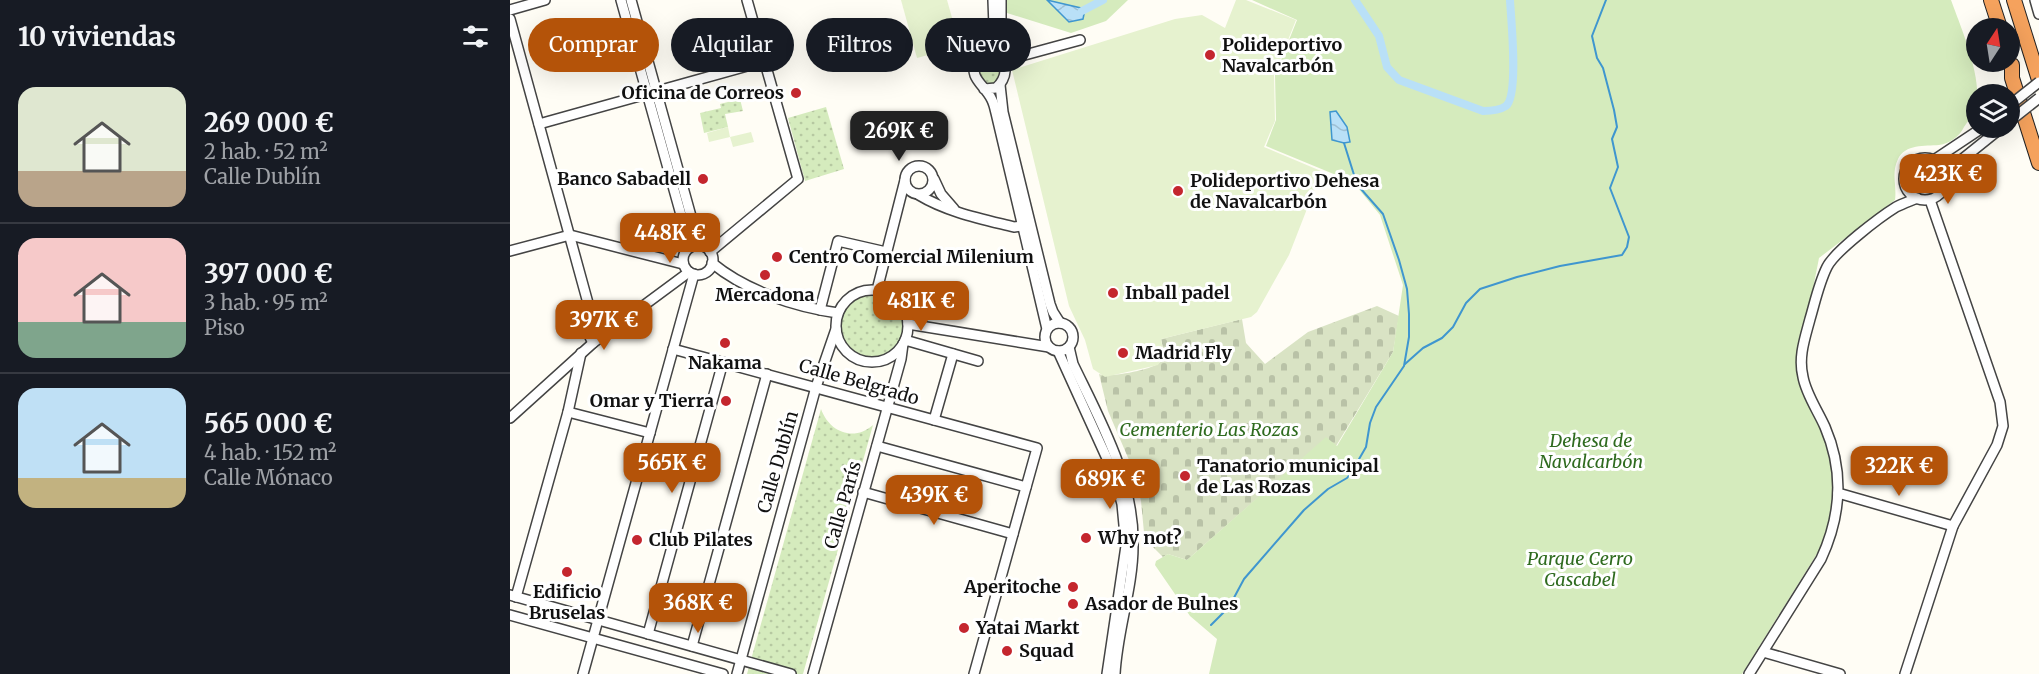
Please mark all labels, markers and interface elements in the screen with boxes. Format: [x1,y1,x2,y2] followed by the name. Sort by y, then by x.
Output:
[528,18,659,72] chip: Comprar
[671,18,794,72] chip: Alquilar
[806,18,913,72] chip: Filtros
[925,18,1031,72] chip: Nuevo
[1966,18,2020,72] north arrow
[1966,18,2020,138] map controls
[18,20,176,53] text: 10 viviendas
[459,20,492,53] icon: filters
[1222,33,1342,77] place label: Polideportivo Navalcarbón
[1203,48,1217,62] marker: Polideportivo Navalcarbón
[622,81,784,104] place label: Oficina de Correos
[1966,84,2020,138] button: layers
[789,86,803,100] marker: Oficina de Correos
[204,106,334,139] text: 269 000 €
[66,111,138,183] icon: home
[850,111,948,162] pin: 269K €
[864,118,934,143] text: 269K €
[204,139,328,164] text: 2 hab. · 52 m²
[1899,154,1997,205] pin: 423K €
[1914,161,1982,186] text: 423K €
[204,164,321,189] text: Calle Dublín
[557,167,691,190] place label: Banco Sabadell
[1190,169,1379,213] place label: Polideportivo Dehesa de Navalcarbón
[696,172,710,186] marker: Banco Sabadell
[1171,184,1185,198] marker: Polideportivo Dehesa de Navalcarbón
[621,213,719,264] pin: 448K €
[634,220,706,245] text: 448K €
[789,245,1034,268] place label: Centro Comercial Milenium
[770,250,784,264] marker: Centro Comercial Milenium
[204,257,333,290] text: 397 000 €
[66,262,138,334] icon: home
[758,268,772,282] marker: Mercadona
[872,281,970,332] pin: 481K €
[1125,281,1230,304] place label: Inball padel
[715,283,815,306] place label: Mercadona
[1106,286,1120,300] marker: Inball padel
[887,288,955,313] text: 481K €
[204,290,328,315] text: 3 hab. · 95 m²
[555,300,653,351] pin: 397K €
[569,307,639,332] text: 397K €
[204,315,245,340] text: Piso
[718,336,732,350] marker: Nakama
[1135,341,1232,364] place label: Madrid Fly
[1116,346,1130,360] marker: Madrid Fly
[688,351,762,374] place label: Nakama
[796,353,922,410] street label: Calle Belgrado
[590,389,714,412] place label: Omar y Tierra
[719,394,733,408] marker: Omar y Tierra
[204,407,333,440] text: 565 000 €
[752,408,803,516] street label: Calle Dublín
[66,412,138,484] icon: home
[1119,418,1299,441] park label: Cementerio Las Rozas
[1539,429,1643,473] park label: Dehesa de Navalcarbón
[204,440,336,465] text: 4 hab. · 152 m²
[623,443,721,494] pin: 565K €
[1850,446,1948,497] pin: 322K €
[638,450,706,475] text: 565K €
[1865,453,1933,478] text: 322K €
[1197,454,1379,498] place label: Tanatorio municipal de Las Rozas
[819,458,866,551] street label: Calle París
[1061,459,1159,510] pin: 689K €
[204,465,333,490] text: Calle Mónaco
[1075,466,1145,491] text: 689K €
[1178,469,1192,483] marker: Tanatorio municipal de Las Rozas
[885,475,983,526] pin: 439K €
[900,482,968,507] text: 439K €
[1097,526,1182,549] place label: Why not?
[649,528,753,551] place label: Club Pilates
[1079,531,1093,545] marker: Why not?
[630,533,644,547] marker: Club Pilates
[1527,547,1633,591] park label: Parque Cerro Cascabel
[560,565,574,579] marker: Edificio Bruselas
[963,575,1061,598] place label: Aperitoche
[529,580,605,624] place label: Edificio Bruselas
[1066,580,1080,594] marker: Aperitoche
[649,583,747,634] pin: 368K €
[663,590,733,615] text: 368K €
[1084,592,1238,615] place label: Asador de Bulnes
[1066,597,1080,611] marker: Asador de Bulnes
[975,616,1080,639] place label: Yatai Markt
[957,621,971,635] marker: Yatai Markt
[1019,639,1074,662] place label: Squad
[1000,644,1014,658] marker: Squad

